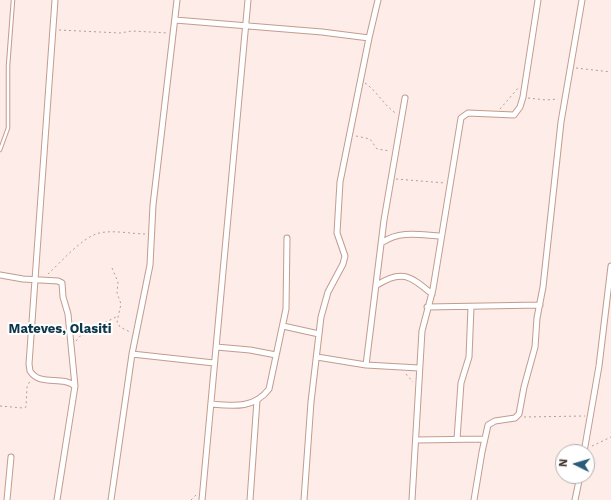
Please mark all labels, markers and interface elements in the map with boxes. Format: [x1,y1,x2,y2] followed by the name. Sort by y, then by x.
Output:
[9,321,111,337] district label: Mateves, Olasiti
[555,444,595,484] north arrow
[557,458,570,468] text: N

